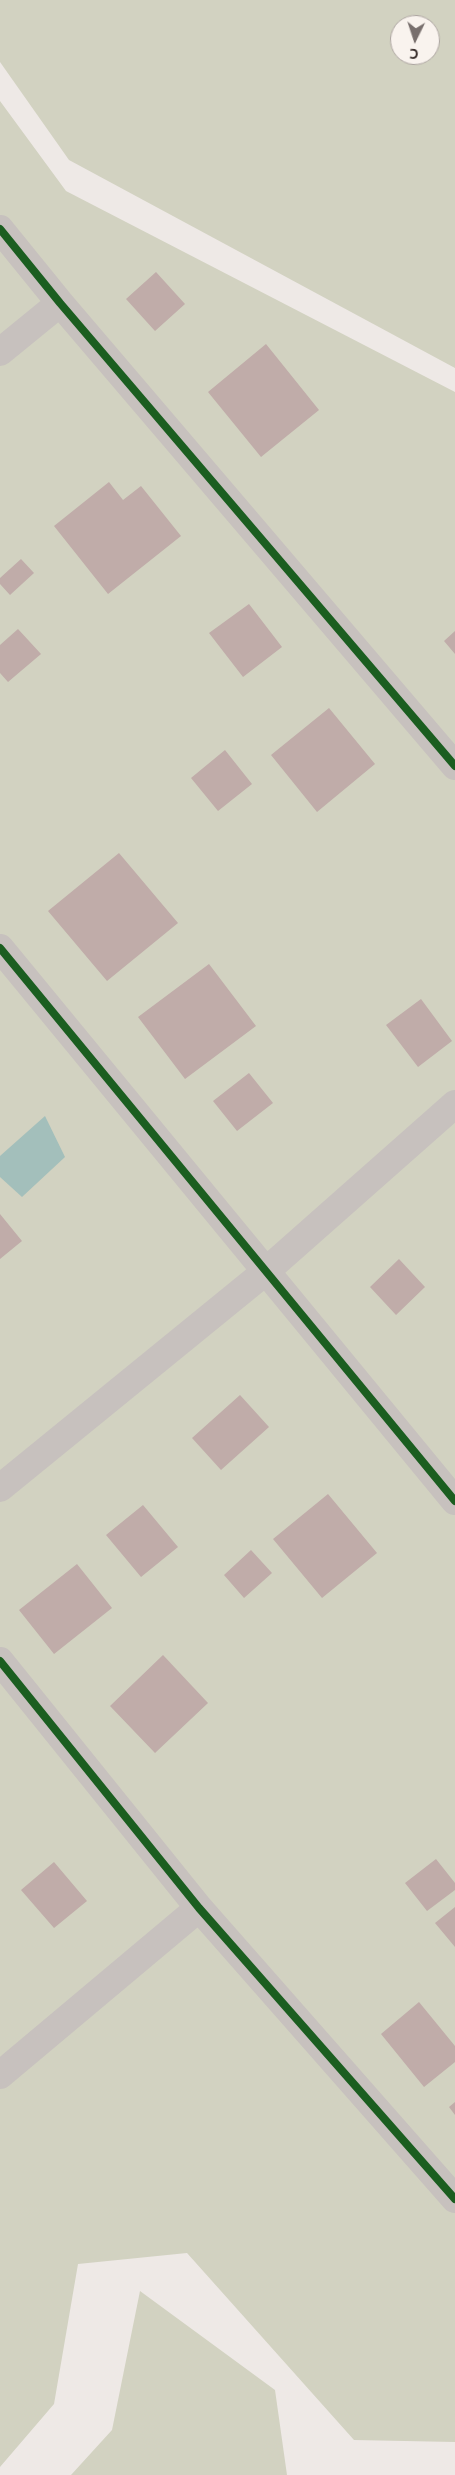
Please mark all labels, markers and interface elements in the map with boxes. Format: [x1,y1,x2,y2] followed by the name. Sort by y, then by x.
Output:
[390,15,440,65] north arrow
[409,46,419,62] text: С

